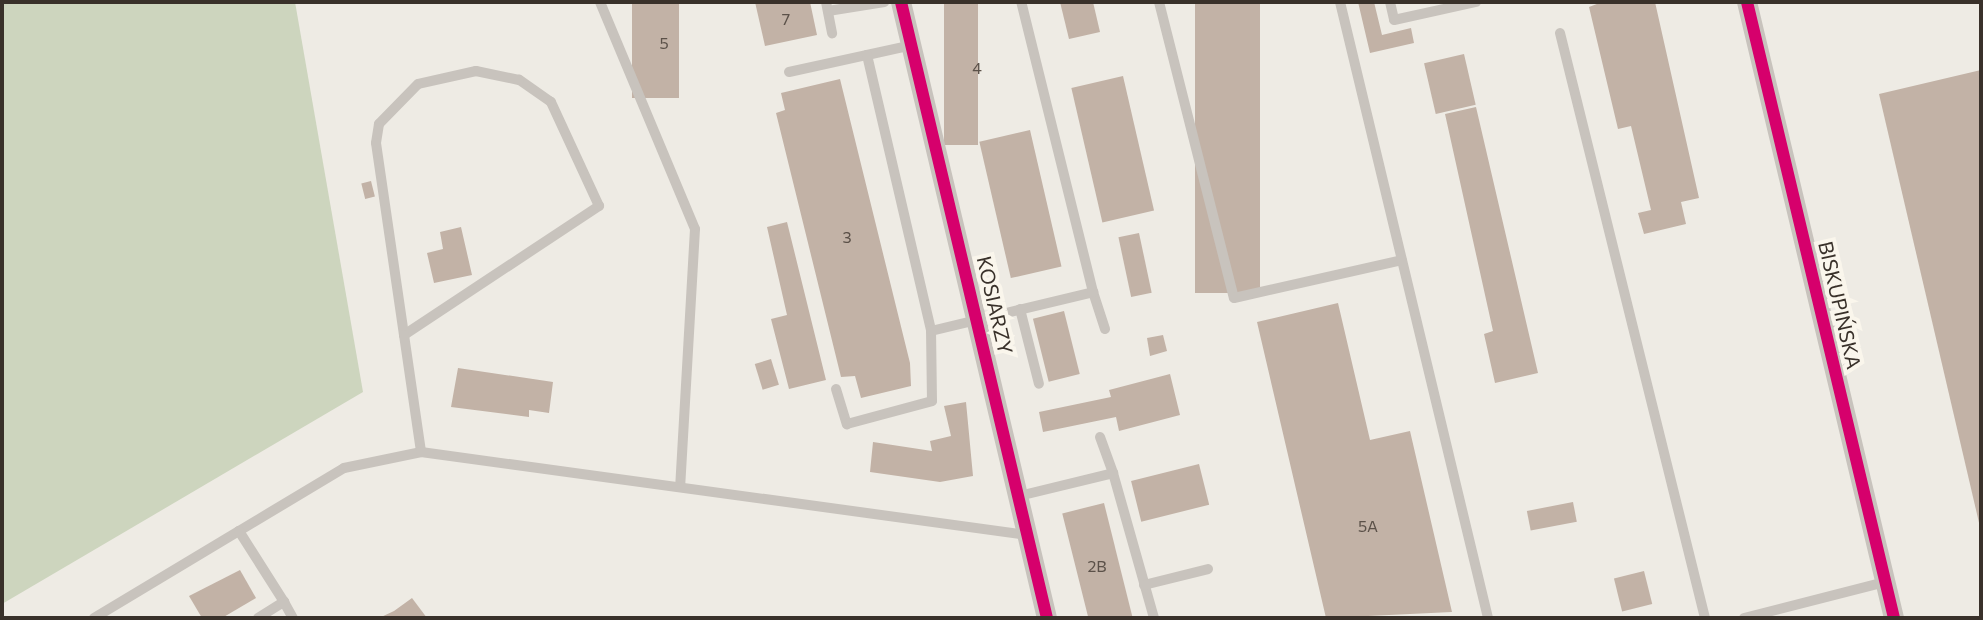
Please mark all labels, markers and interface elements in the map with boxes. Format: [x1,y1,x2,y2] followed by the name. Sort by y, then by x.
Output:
[782,9,790,29] house number: 7
[659,33,669,53] house number: 5
[972,58,982,78] house number: 4
[842,227,852,247] house number: 3
[1814,239,1866,371] street label: BISKUPIŃSKA
[972,254,1018,356] street label: KOSIARZY
[1358,516,1378,536] house number: 5A
[1087,556,1107,576] house number: 2B

